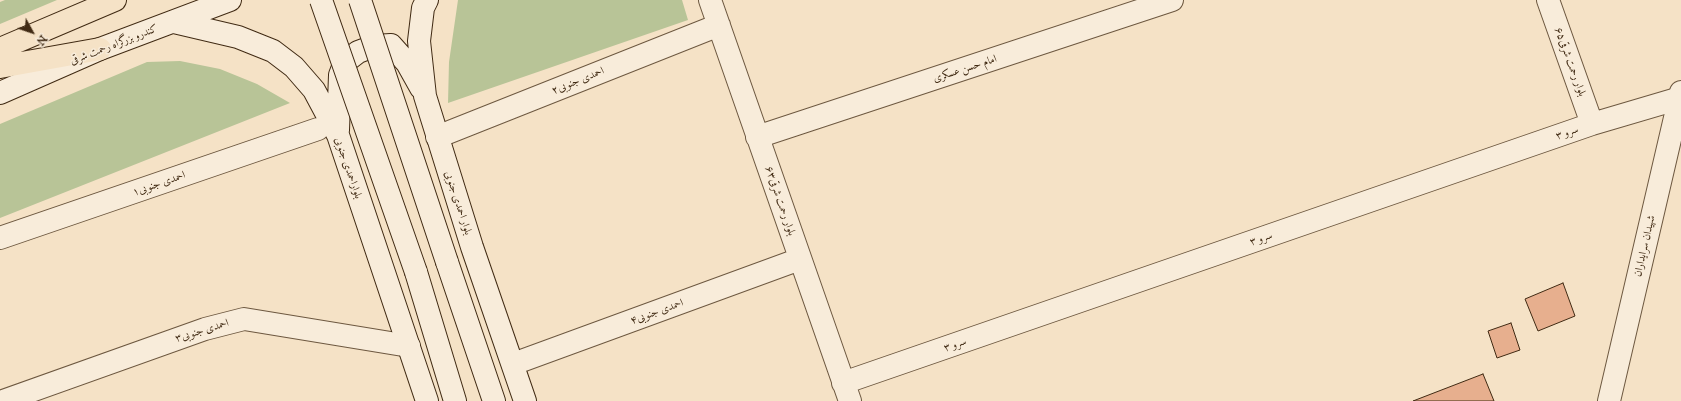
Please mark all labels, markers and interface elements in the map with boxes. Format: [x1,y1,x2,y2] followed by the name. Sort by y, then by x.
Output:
[12,12,52,52] north arrow
[68,22,160,68] street label: کندرو بزرگراه رحمت شرقی
[1551,26,1589,98] street label: بلوار رحمت شرقی۶۵
[34,32,50,48] text: N
[931,52,999,86] street label: امام حسن عسکری
[550,64,606,98] street label: احمدی جنوبی۲
[1554,123,1580,143] street label: سرو ۳
[331,135,365,201] street label: بلواراحمدی جنوبی
[762,165,798,237] street label: بلوار رحمت شرقی۶۳
[131,169,187,199] street label: احمدی جنوبی۱
[441,169,475,237] street label: بلوار احمدی جنوبی
[1632,214,1658,278] street label: شهیدان سرایداران
[1248,229,1274,249] street label: سرو ۳
[629,296,685,328] street label: احمدی جنوبی۴
[174,317,230,345] street label: احمدی جنوبی۳
[942,335,968,355] street label: سرو ۳

